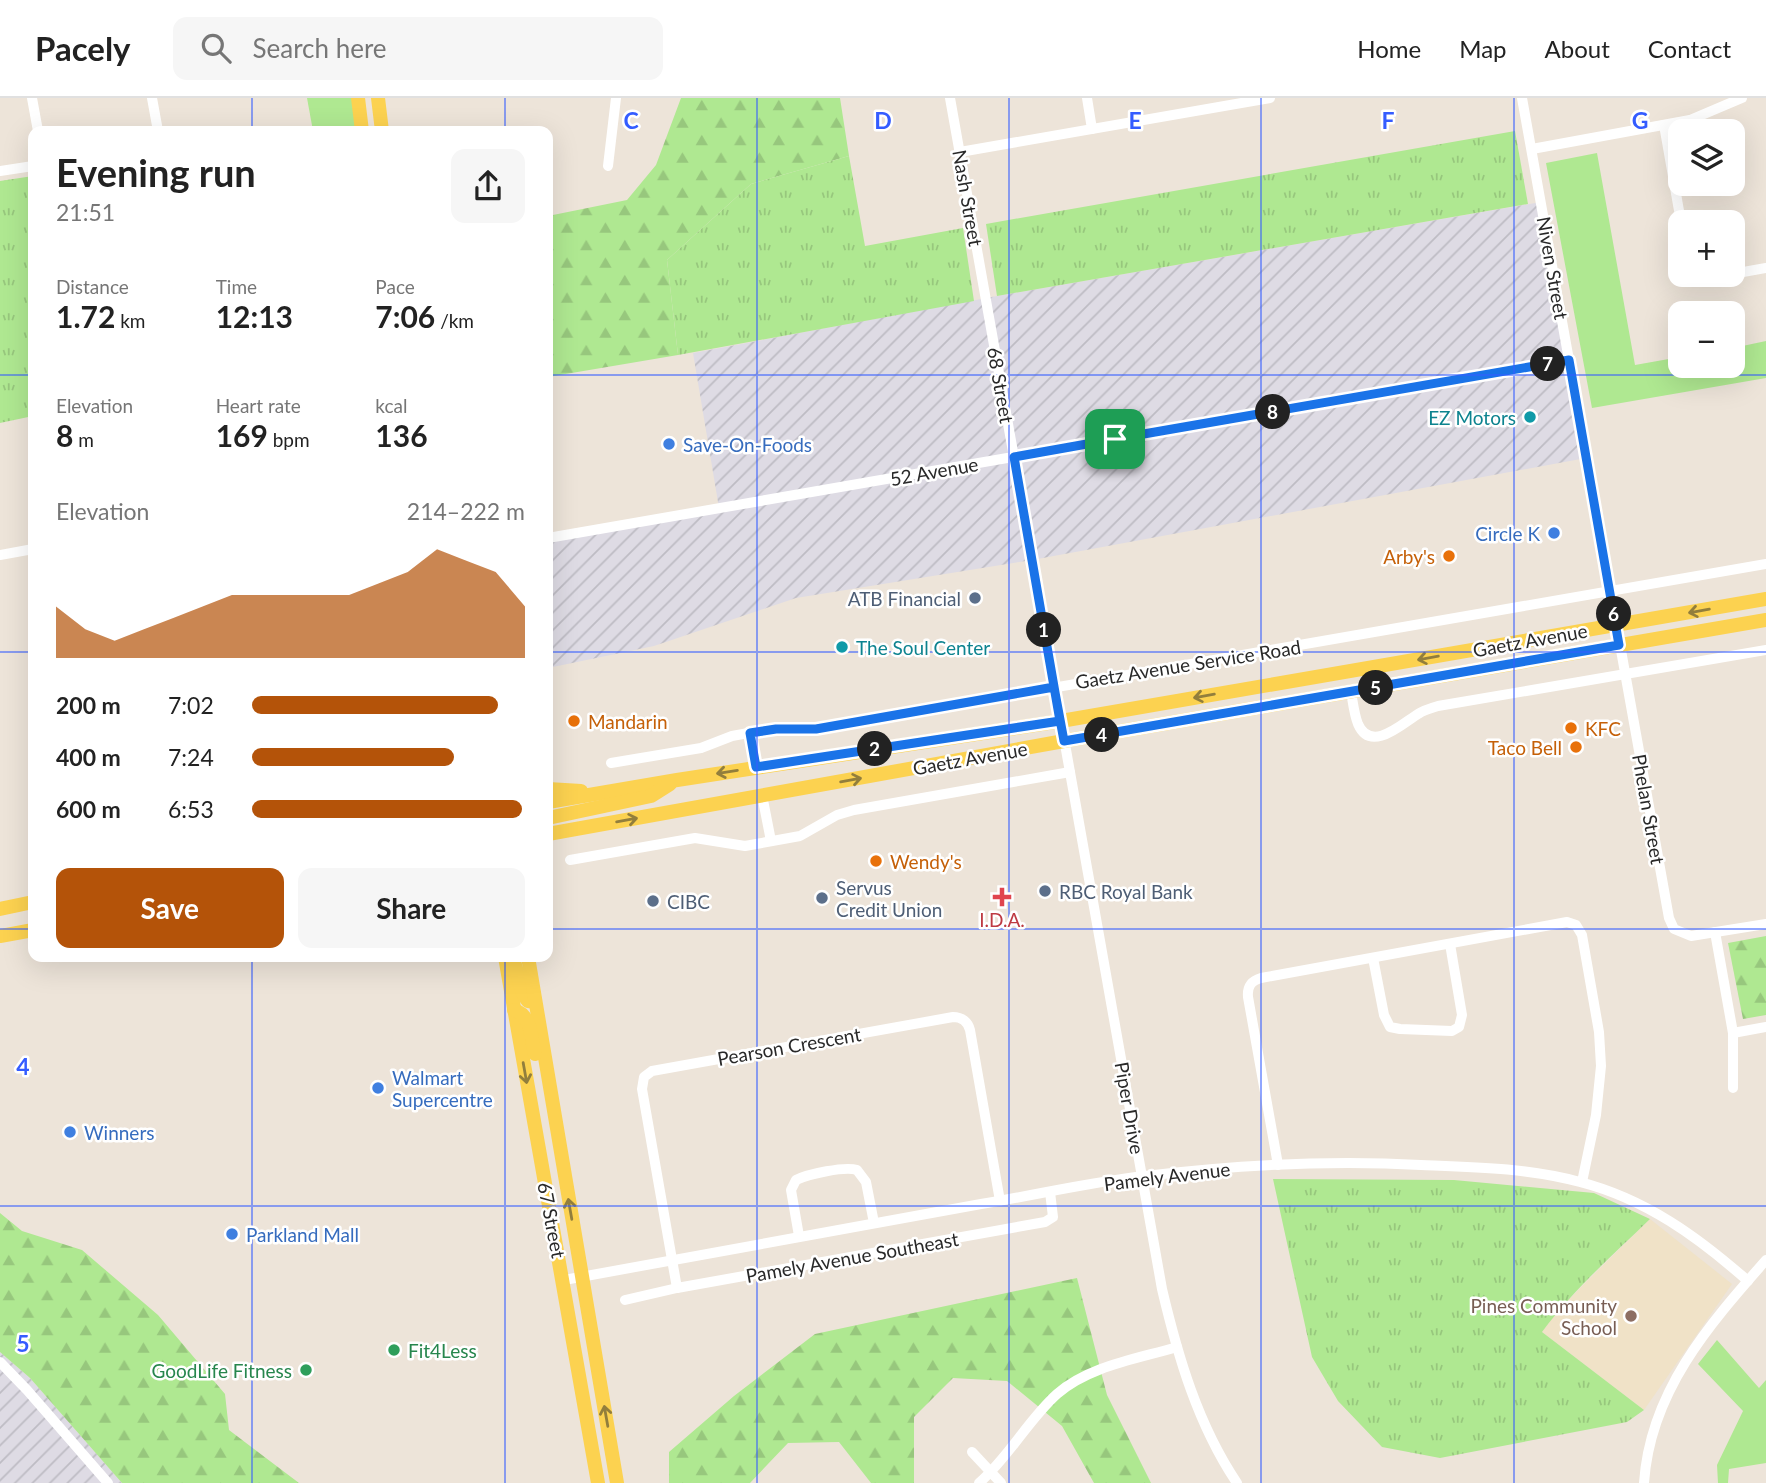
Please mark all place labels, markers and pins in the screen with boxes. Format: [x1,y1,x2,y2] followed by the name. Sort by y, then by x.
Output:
[1530,346,1566,382] pin: 7
[1256,394,1290,430] pin: 8
[1428,406,1516,429] place label: EZ Motors
[1085,409,1145,469] pin
[1522,409,1538,425] marker: EZ Motors
[683,433,812,456] place label: Save-On-Foods
[661,436,677,452] marker: Save-On-Foods
[1475,522,1540,545] place label: Circle K
[1546,525,1562,541] marker: Circle K
[1383,545,1435,568] place label: Arby's
[1441,548,1457,564] marker: Arby's
[848,587,961,610] place label: ATB Financial
[967,590,983,606] marker: ATB Financial
[1596,596,1632,632] pin: 6
[1026,612,1062,648] pin: 1
[856,636,990,659] place label: The Soul Center
[834,639,850,655] marker: The Soul Center
[1358,670,1394,706] pin: 5
[588,710,668,733] place label: Mandarin
[566,713,582,729] marker: Mandarin
[1585,717,1621,740] place label: KFC
[1084,718,1120,752] pin: 4
[1563,720,1579,736] marker: KFC
[858,732,892,766] pin: 2
[1488,736,1562,759] place label: Taco Bell
[1568,739,1584,755] marker: Taco Bell
[890,850,962,873] place label: Wendy's
[868,853,884,869] marker: Wendy's
[836,876,942,921] place label: Servus Credit Union
[1059,880,1193,903] place label: RBC Royal Bank
[1037,883,1053,899] marker: RBC Royal Bank
[994,889,1010,905] marker: I.D.A.
[667,890,710,913] place label: CIBC
[814,890,830,906] marker: Servus Credit Union
[645,893,661,909] marker: CIBC
[979,908,1025,931] place label: I.D.A.
[392,1066,493,1111] place label: Walmart Supercentre
[370,1080,386,1096] marker: Walmart Supercentre
[84,1121,155,1144] place label: Winners
[62,1124,78,1140] marker: Winners
[246,1223,359,1246] place label: Parkland Mall
[224,1226,240,1242] marker: Parkland Mall
[1470,1294,1617,1339] place label: Pines Community School
[1623,1308,1639,1324] marker: Pines Community School
[408,1339,477,1362] place label: Fit4Less
[386,1342,402,1358] marker: Fit4Less
[151,1359,292,1382] place label: GoodLife Fitness
[298,1362,314,1378] marker: GoodLife Fitness

